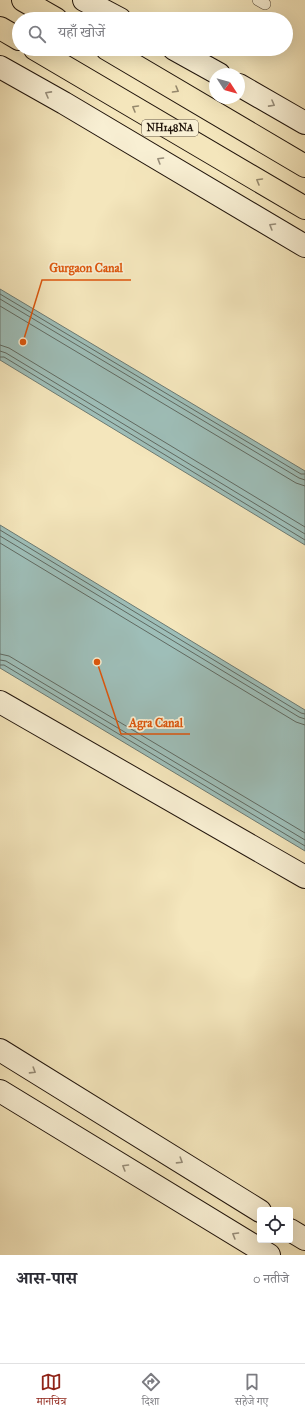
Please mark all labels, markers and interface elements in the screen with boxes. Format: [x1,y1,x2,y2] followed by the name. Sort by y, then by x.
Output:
[12,12,293,56] search box
[26,23,48,45] icon: search
[58,23,105,41] text: यहाँ खोजें
[209,68,245,104] north arrow
[172,86,179,93] one-way arrow
[45,91,52,99] one-way arrow
[268,100,275,107] one-way arrow
[132,105,139,112] one-way arrow
[142,120,198,136] road number: NH148NA
[157,157,164,164] one-way arrow
[256,178,263,185] one-way arrow
[269,224,276,231] one-way arrow
[42,256,131,280] callout: Gurgaon Canal
[49,261,124,276] text: Gurgaon Canal
[121,710,190,734] callout: Agra Canal
[128,716,184,731] text: Agra Canal
[29,1066,36,1073] one-way arrow
[176,1157,183,1164] one-way arrow
[122,1164,129,1171] one-way arrow
[257,1207,293,1243] map controls
[257,1207,293,1243] button: locate
[232,1232,239,1239] one-way arrow
[16,1268,77,1289] text: आस-पास
[253,1271,289,1287] text: 0 नतीजे
[37,1371,66,1412] tab: मानचित्र
[140,1371,162,1412] tab: दिशा
[235,1371,268,1412] tab: सहेजे गए

